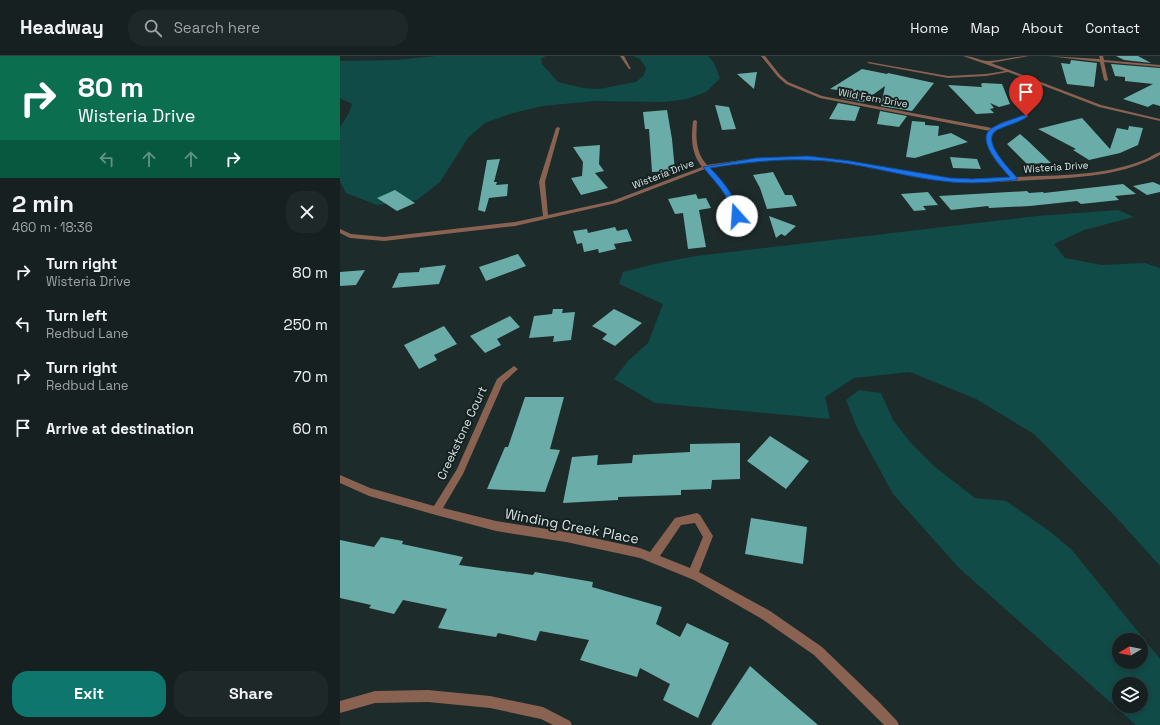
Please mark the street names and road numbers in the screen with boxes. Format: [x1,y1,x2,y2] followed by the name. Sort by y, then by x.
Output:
[837,85,909,111] street label: Wild Fern Drive
[630,156,696,192] street label: Wisteria Drive
[1023,158,1089,176] street label: Wisteria Drive
[433,384,491,482] street label: Creekstone Court
[504,504,640,548] street label: Winding Creek Place

